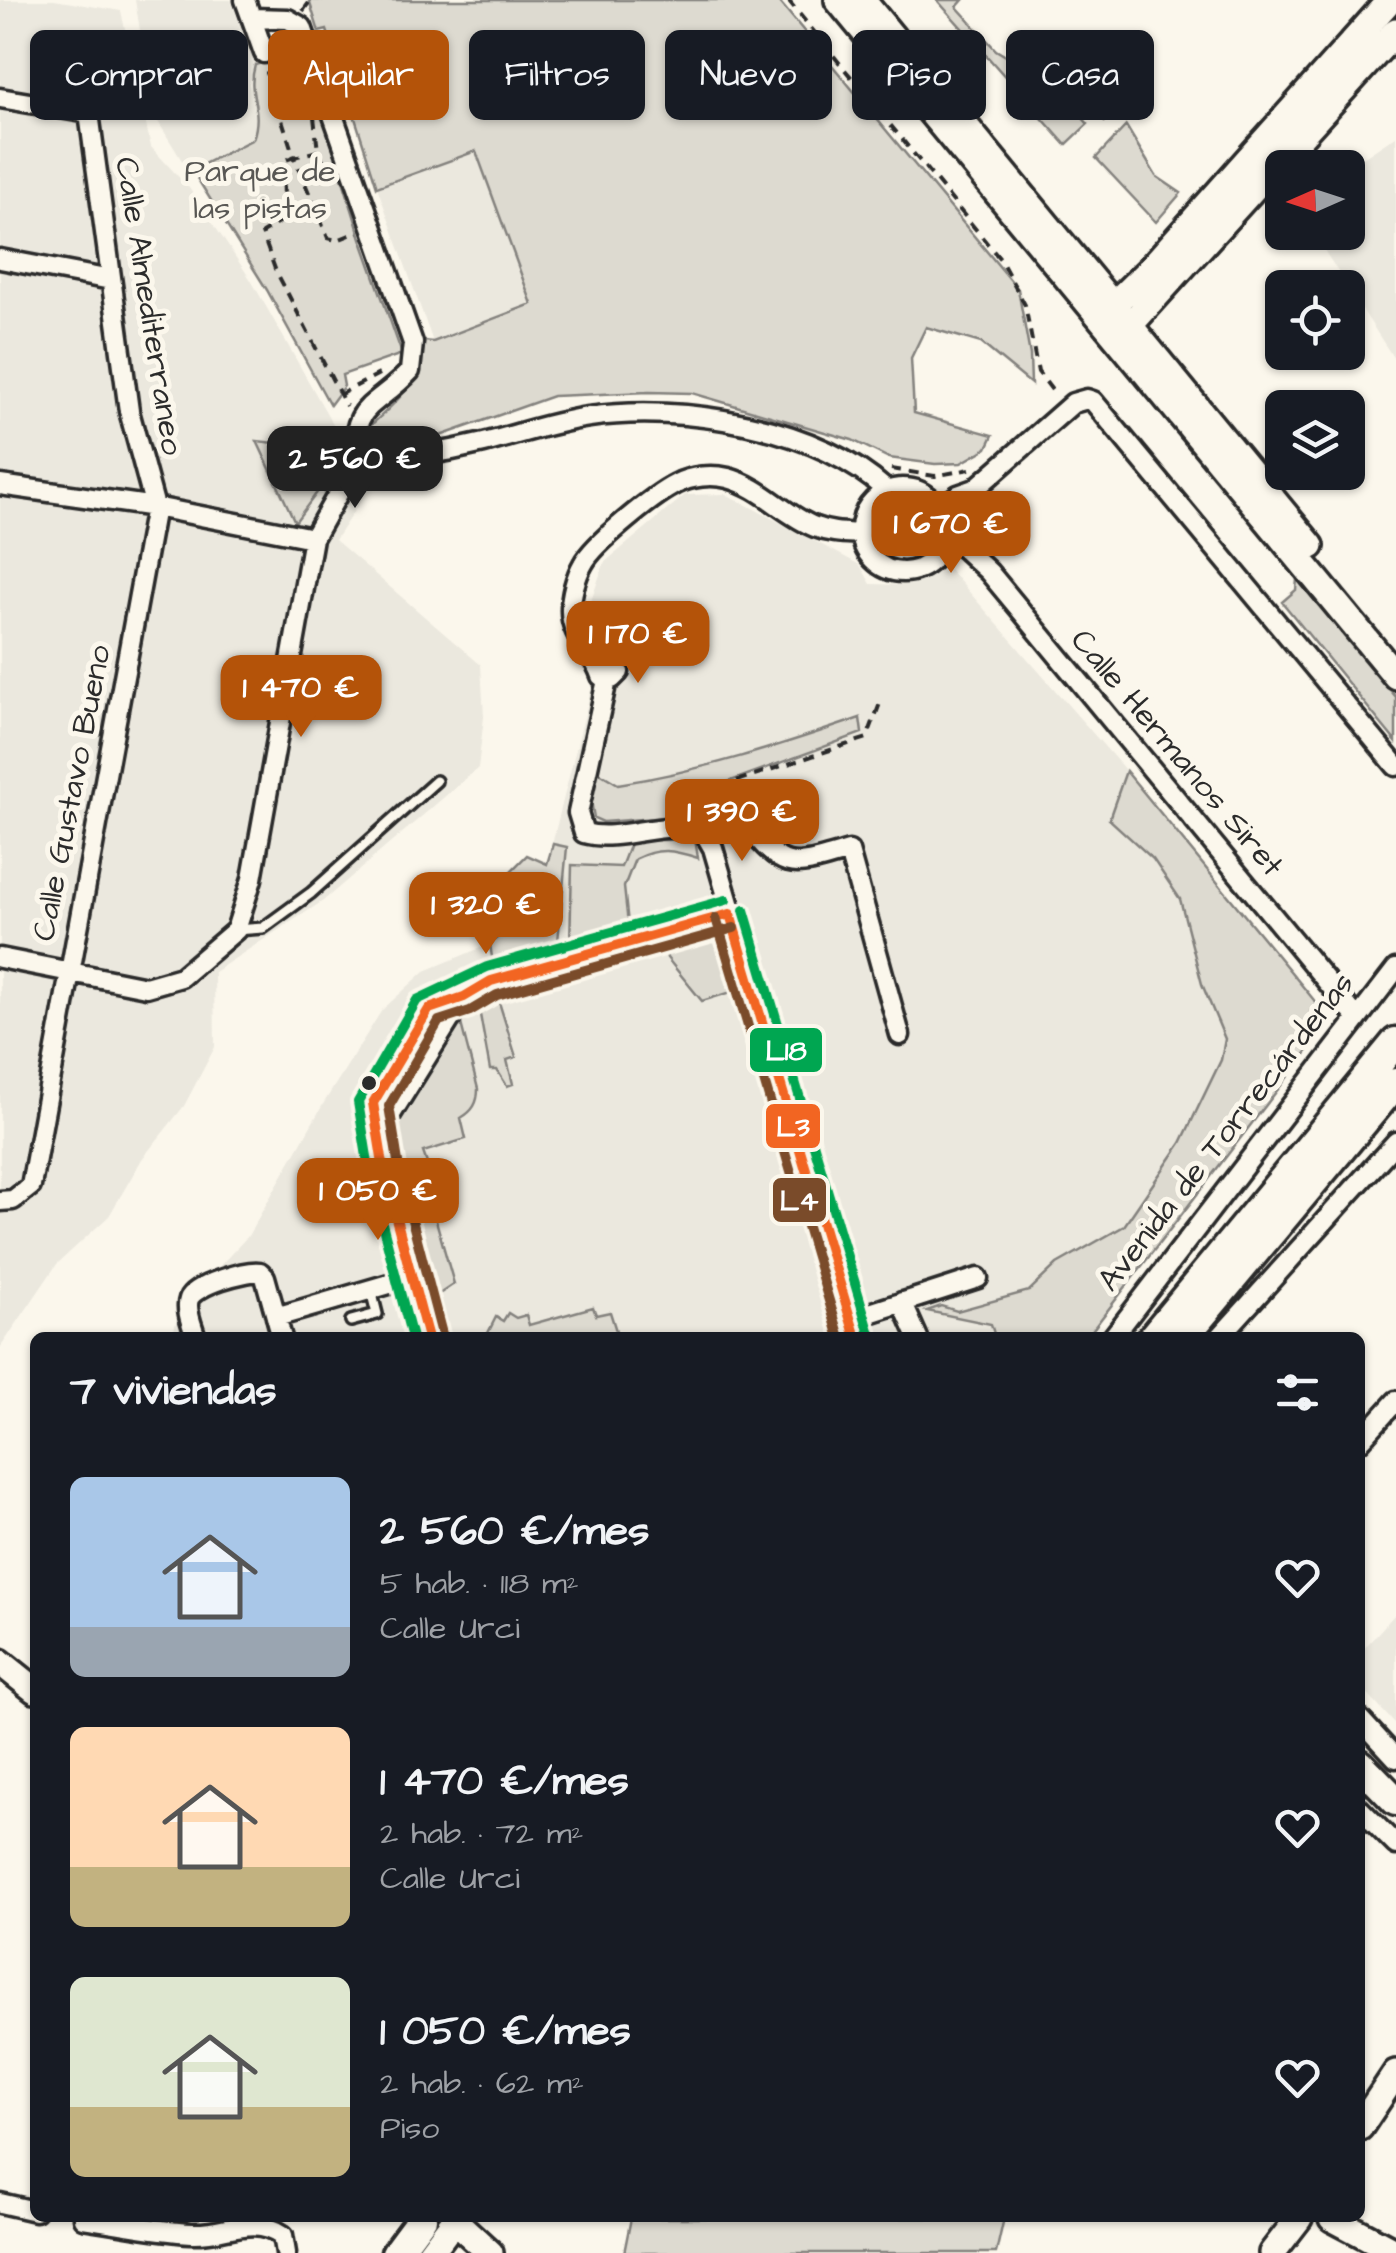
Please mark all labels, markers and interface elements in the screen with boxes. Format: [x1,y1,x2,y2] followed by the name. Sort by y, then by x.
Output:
[30,30,248,120] chip: Comprar
[268,30,449,120] chip: Alquilar
[469,30,645,120] chip: Filtros
[665,30,832,120] chip: Nuevo
[852,30,986,120] chip: Piso
[1006,30,1154,120] chip: Casa
[185,149,335,231] park label: Parque de las pistas
[1265,150,1365,250] north arrow
[1265,150,1365,490] map controls
[103,154,195,458] street label: Calle Almediterraneo
[1265,270,1365,370] button: locate
[1265,390,1365,490] button: layers
[263,426,447,511] pin: 2 560 €
[289,436,421,481] text: 2 560 €
[859,491,1043,576] pin: 1 670 €
[893,501,1009,546] text: 1 670 €
[546,601,730,686] pin: 1 170 €
[588,611,688,656] text: 1 170 €
[1060,619,1294,887] street label: Calle Hermanos Siret
[21,641,123,945] street label: Calle Gustavo Bueno
[209,655,393,740] pin: 1 470 €
[243,665,359,710] text: 1 470 €
[650,779,834,864] pin: 1 390 €
[687,789,797,834] text: 1 390 €
[394,872,578,957] pin: 1 320 €
[431,882,541,927] text: 1 320 €
[1087,963,1365,1301] street label: Avenida de Torrecárdenas
[748,1026,824,1074] line badge: L18
[765,1032,807,1071] text: L18
[359,1073,379,1093] unlabelled marker
[764,1102,822,1150] line badge: L3
[776,1108,811,1147] text: L3
[286,1158,470,1243] pin: 1 050 €
[319,1168,437,1213] text: 1 050 €
[771,1176,828,1224] line badge: L4
[780,1182,819,1221] text: L4
[70,1363,277,1421] text: 7 viviendas
[1270,1365,1325,1420] icon: filters
[380,1503,649,1561] text: 2 560 €/mes
[150,1517,270,1637] icon: home
[1270,1550,1325,1605] icon: heart
[380,1561,579,1606] text: 5 hab. · 118 m²
[380,1606,520,1651] text: Calle Urci
[380,1753,629,1811] text: 1 470 €/mes
[150,1767,270,1887] icon: home
[1270,1800,1325,1855] icon: heart
[380,1811,584,1856] text: 2 hab. · 72 m²
[380,1856,520,1901] text: Calle Urci
[380,2003,631,2061] text: 1 050 €/mes
[150,2017,270,2137] icon: home
[1270,2050,1325,2105] icon: heart
[380,2061,584,2106] text: 2 hab. · 62 m²
[380,2106,439,2151] text: Piso

